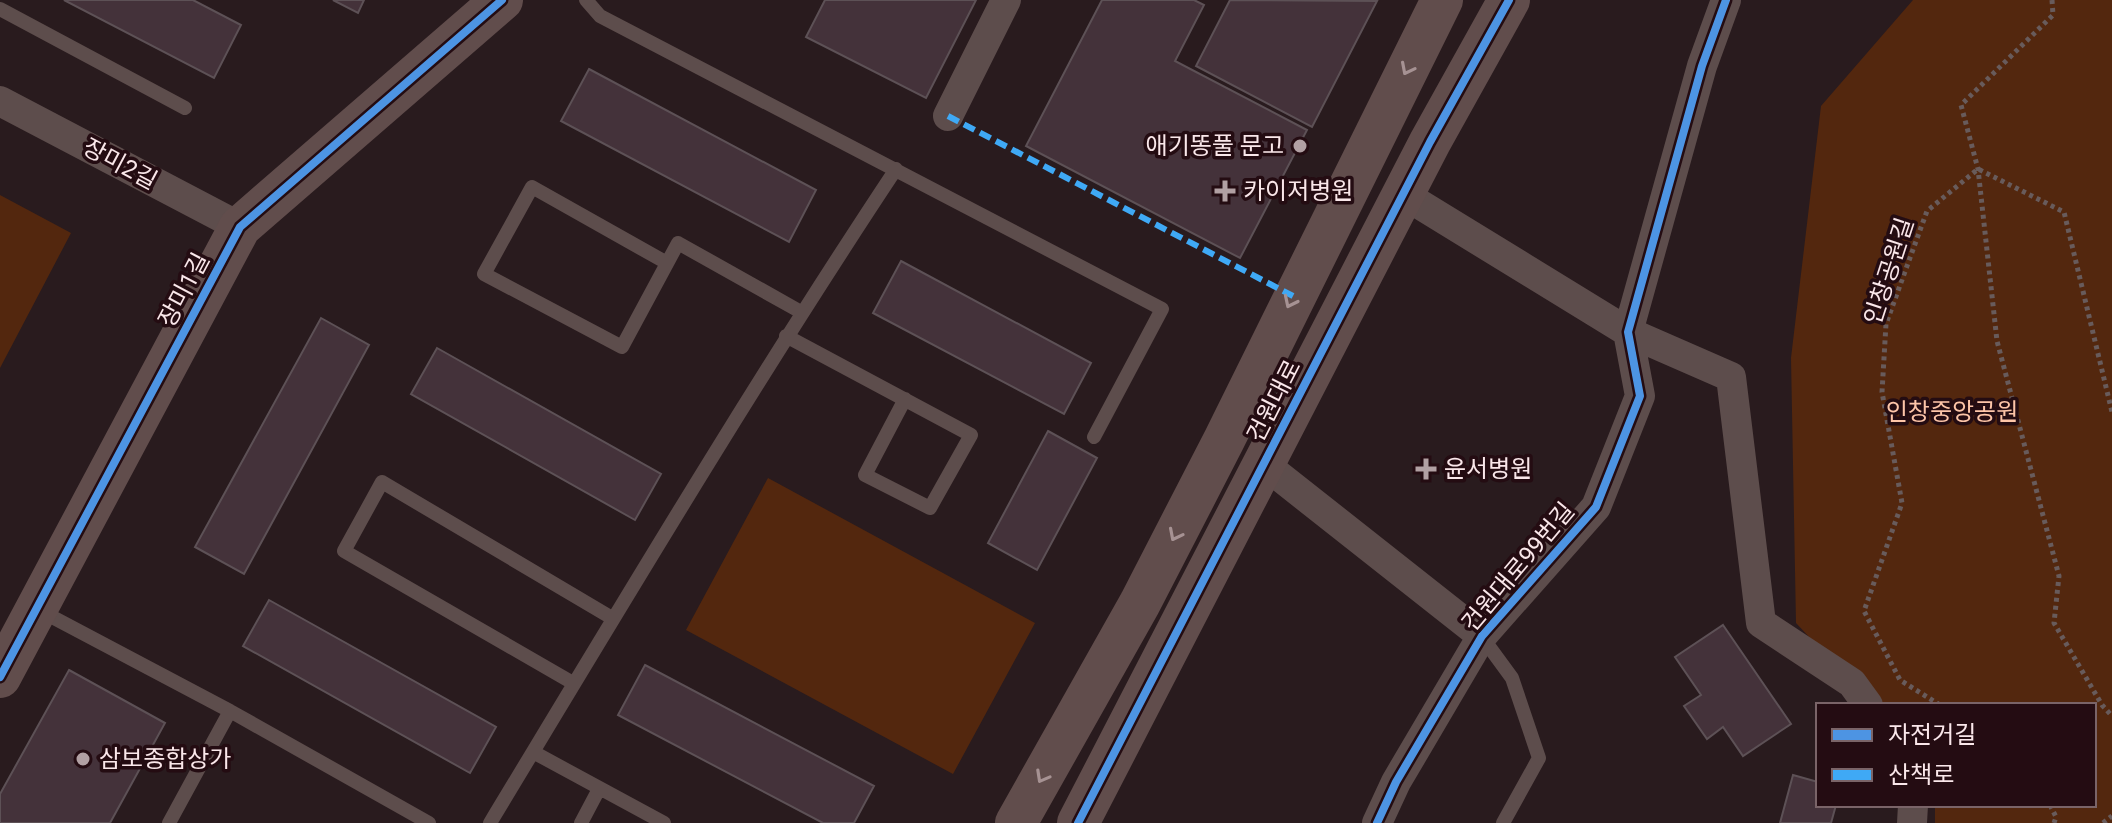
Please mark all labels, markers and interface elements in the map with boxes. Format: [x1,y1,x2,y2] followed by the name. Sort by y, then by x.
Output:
[1401,61,1416,76] one-way arrow
[1146,132,1284,160] place label: 애기똥풀 문고
[78,133,162,195] street label: 장미2길
[1291,137,1309,155] marker: 애기똥풀 문고
[1243,177,1353,205] place label: 카이저병원
[1214,180,1236,202] marker: 카이저병원
[1859,214,1919,328] street label: 인창공원길
[153,248,215,332] street label: 장미1길
[1284,294,1300,308] one-way arrow
[1241,355,1307,447] street label: 건원대로
[1886,398,2018,426] park label: 인창중앙공원
[1444,455,1532,483] place label: 윤서병원
[1415,458,1437,480] marker: 윤서병원
[1456,497,1580,637] street label: 건원대로99번길
[1169,526,1184,541] one-way arrow
[1816,703,2096,807] legend
[1888,721,1976,749] text: 자전거길
[99,745,231,773] place label: 삼보종합상가
[74,750,92,768] marker: 삼보종합상가
[1888,761,1954,789] text: 산책로
[1036,769,1052,783] one-way arrow

